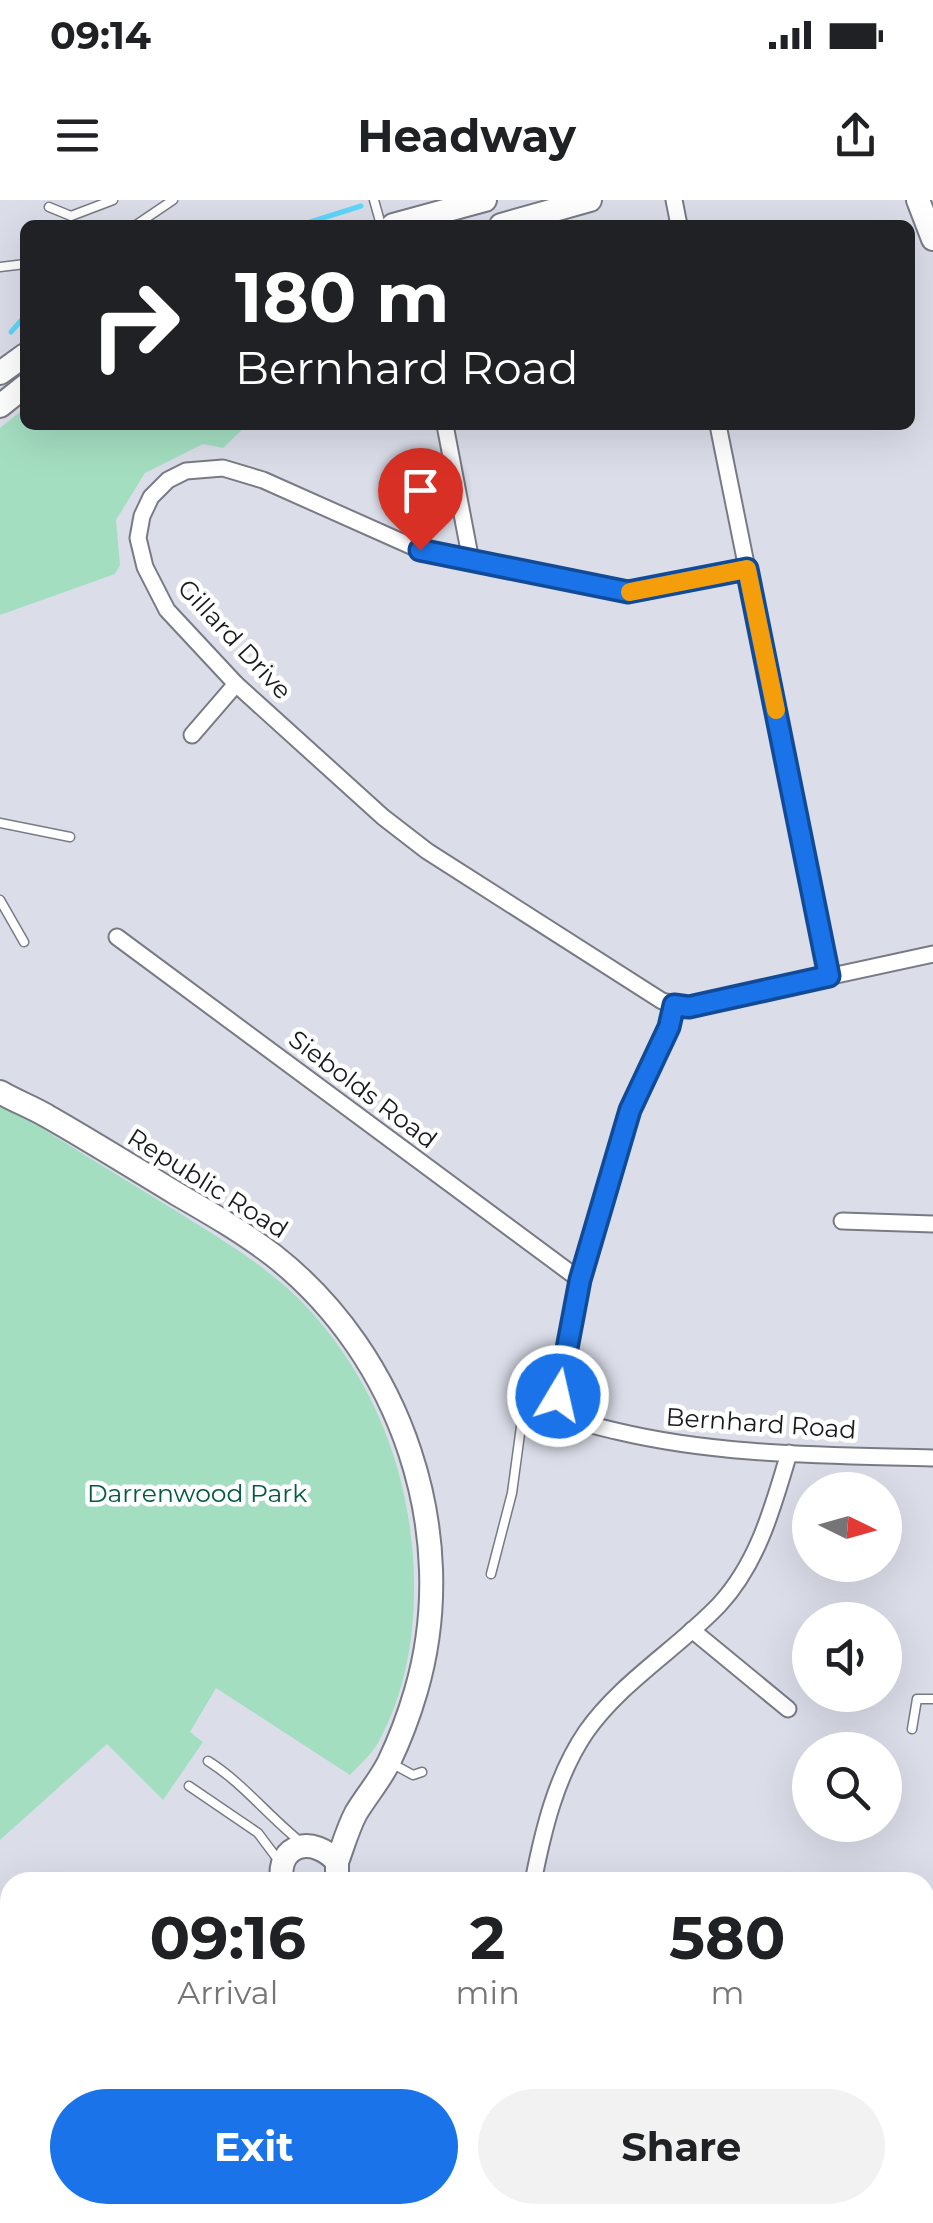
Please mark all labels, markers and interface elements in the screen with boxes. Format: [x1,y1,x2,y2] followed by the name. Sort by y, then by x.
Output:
[50,12,151,59] text: 09:14
[50,108,105,163] icon: menu
[357,108,576,163] text: Headway
[828,108,883,163] icon: share
[235,254,449,340] text: 180 m
[70,260,200,390] icon: right
[235,340,579,395] text: Bernhard Road
[378,448,463,551] pin
[393,463,448,518] icon: arrive
[172,573,298,705] street label: Gillard Drive
[283,1024,443,1154] street label: Siebolds Road
[122,1122,294,1244] street label: Republic Road
[506,1344,610,1448] position arrow
[665,1401,857,1445] street label: Bernhard Road
[792,1472,902,1582] north arrow
[792,1472,902,1842] map controls
[87,1478,307,1508] park label: Darrenwood Park
[792,1602,902,1712] button: sound
[792,1732,902,1842] button: search
[150,1901,306,1974] text: 09:16
[470,1901,505,1974] text: 2
[669,1901,785,1974] text: 580
[177,1973,278,2012] text: Arrival
[456,1973,520,2012] text: min
[710,1973,744,2012] text: m
[50,2089,458,2204] button: Exit
[478,2089,885,2204] button: Share

